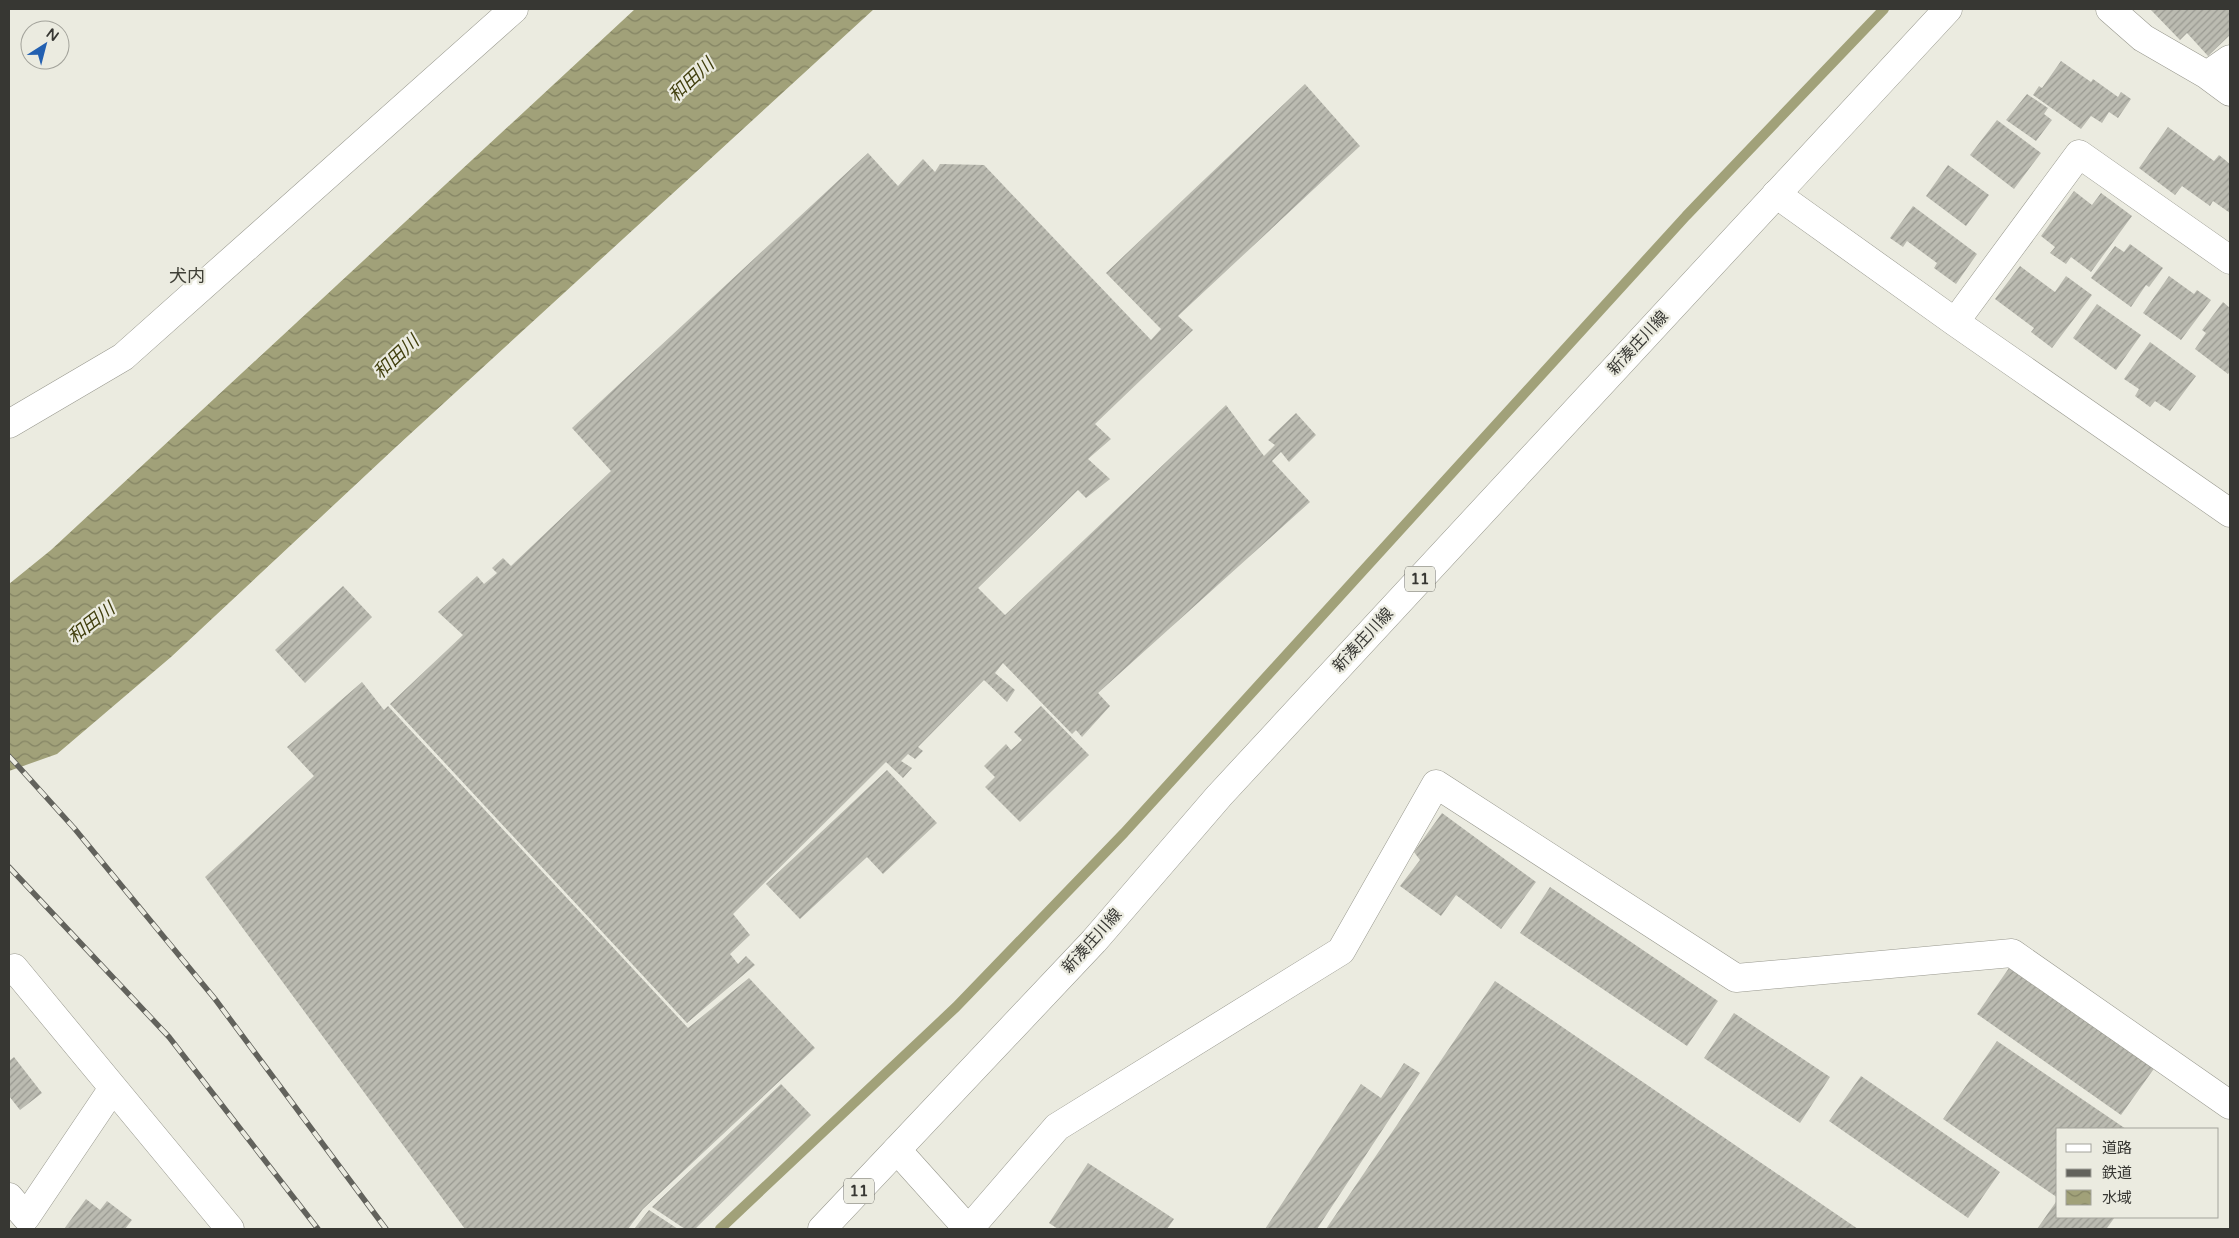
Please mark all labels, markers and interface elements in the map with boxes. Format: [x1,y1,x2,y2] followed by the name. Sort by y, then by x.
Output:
[20,20,70,70] north arrow
[43,25,62,45] text: N
[664,52,720,106] water label: 和田川
[169,265,205,287] district label: 犬内
[1603,307,1673,379] street label: 新湊庄川線
[369,329,425,383] water label: 和田川
[1405,566,1435,592] road number: 11
[63,596,121,648] water label: 和田川
[1328,604,1398,676] street label: 新湊庄川線
[1058,905,1126,977] street label: 新湊庄川線
[2056,1128,2219,1218] legend
[2102,1139,2132,1157] text: 道路
[2102,1164,2132,1182] text: 鉄道
[844,1178,874,1204] road number: 11
[2102,1189,2132,1207] text: 水域

